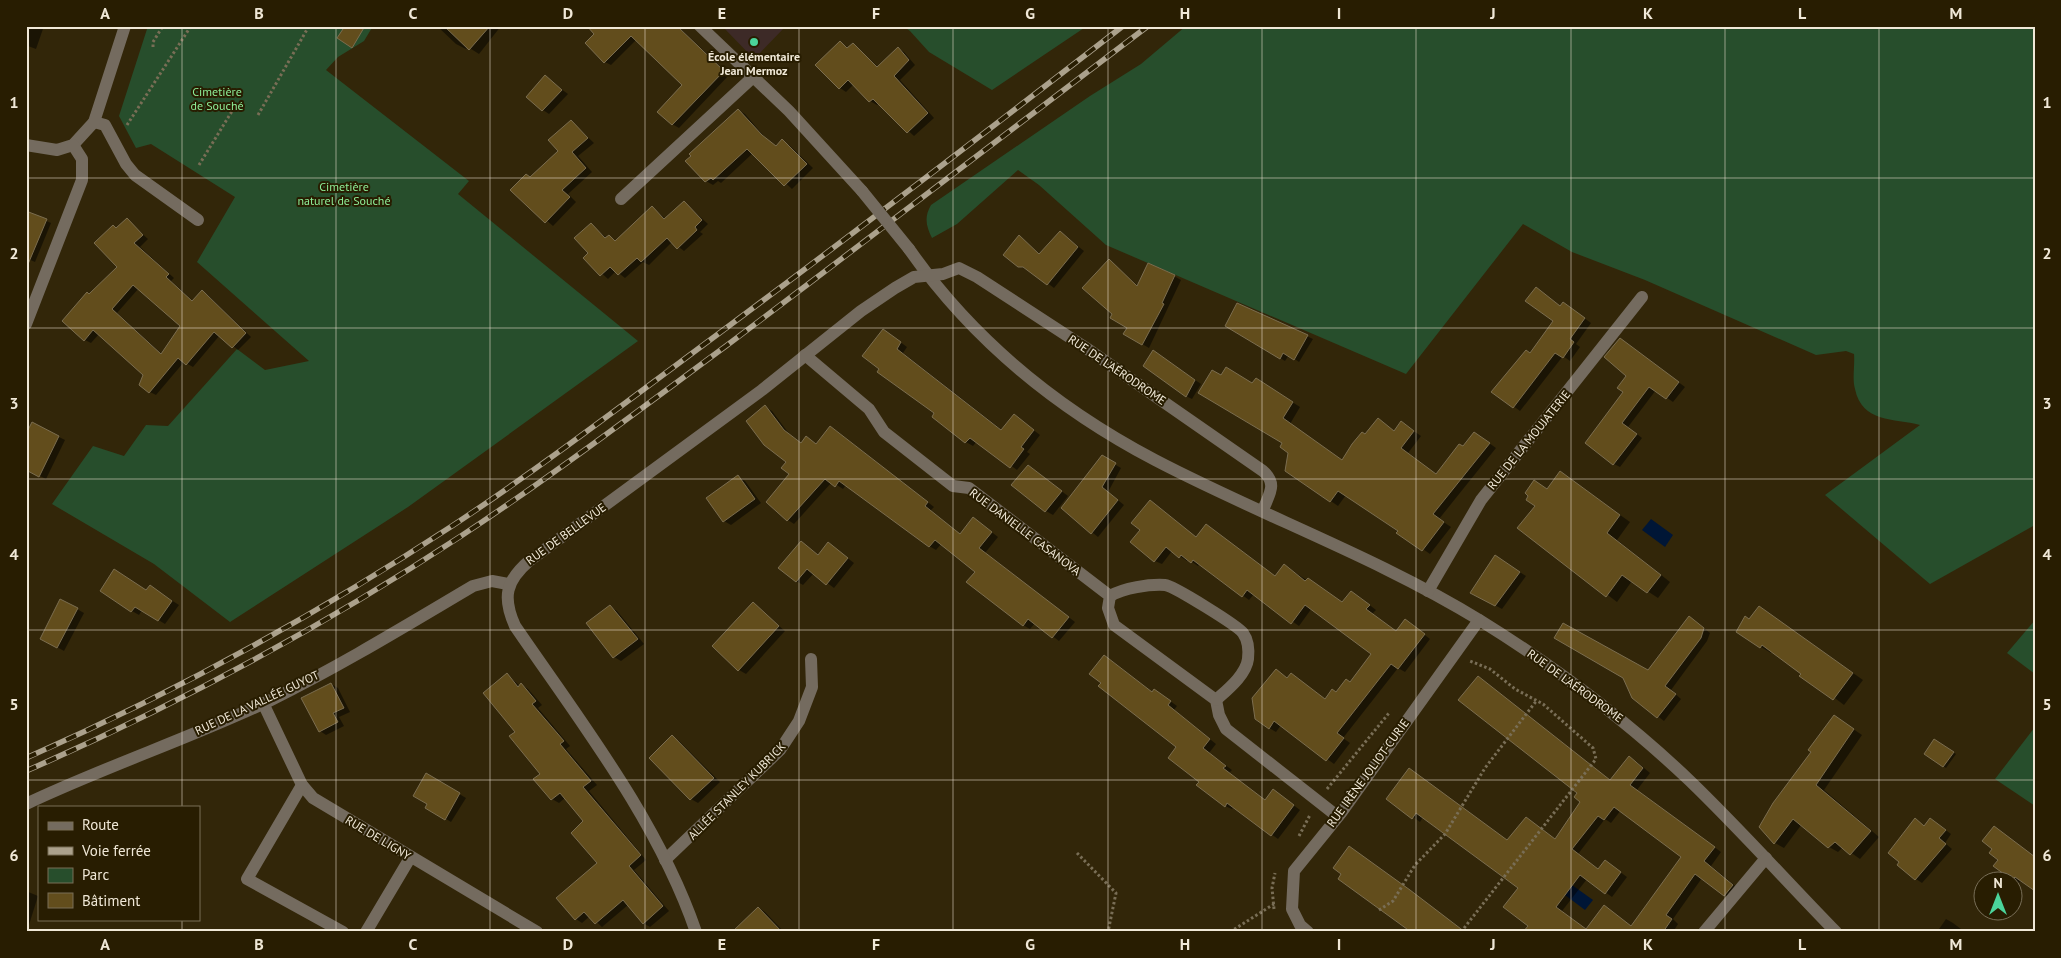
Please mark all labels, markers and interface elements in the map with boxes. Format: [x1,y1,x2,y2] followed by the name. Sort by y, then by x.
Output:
[100,3,110,23] text: A
[254,3,264,23] text: B
[409,3,418,23] text: C
[563,3,573,23] text: D
[718,3,726,23] text: E
[872,3,880,23] text: F
[1025,3,1035,23] text: G
[1180,3,1190,23] text: H
[1337,3,1341,23] text: I
[1489,3,1496,23] text: J
[1643,3,1653,23] text: K
[1798,3,1807,23] text: L
[1950,3,1962,23] text: M
[748,36,760,48] marker: École élémentaire Jean Mermoz
[708,49,800,78] place label: École élémentaire Jean Mermoz
[190,84,244,113] park label: Cimetière de Souché
[9,92,19,112] text: 1
[2042,92,2052,112] text: 1
[297,179,391,208] park label: Cimetière naturel de Souché
[9,243,19,263] text: 2
[2042,243,2052,263] text: 2
[1065,331,1169,408] street label: RUE DE L'AÉRODROME
[1484,387,1573,492] street label: RUE DE LA MOUJATERIE
[9,393,19,413] text: 3
[2042,393,2052,413] text: 3
[967,485,1084,578] street label: RUE DANIELLE CASANOVA
[523,499,609,568] street label: RUE DE BELLEVUE
[9,544,19,564] text: 4
[2042,544,2052,564] text: 4
[1524,646,1626,725] street label: RUE DE L'AÉRODROME
[192,667,322,738] street label: RUE DE LA VALLÉE GUYOT
[9,694,19,714] text: 5
[2042,694,2052,714] text: 5
[1323,716,1412,830] street label: RUE IRÈNE JOLIOT-CURIE
[685,739,789,843] street label: ALLÉE STANLEY KUBRICK
[38,806,200,920] legend
[343,812,414,863] street label: RUE DE LIGNY
[82,815,119,834] text: Route
[81,841,151,860] text: Voie ferrée
[9,845,19,865] text: 6
[2042,845,2052,865] text: 6
[82,865,109,884] text: Parc
[1974,870,2024,920] north arrow
[1993,874,2003,892] text: N
[82,891,140,910] text: Bâtiment
[100,934,110,954] text: A
[254,934,264,954] text: B
[409,934,418,954] text: C
[563,934,573,954] text: D
[718,934,726,954] text: E
[872,934,880,954] text: F
[1025,934,1035,954] text: G
[1180,934,1190,954] text: H
[1337,934,1341,954] text: I
[1489,934,1496,954] text: J
[1643,934,1653,954] text: K
[1798,934,1807,954] text: L
[1950,934,1962,954] text: M

